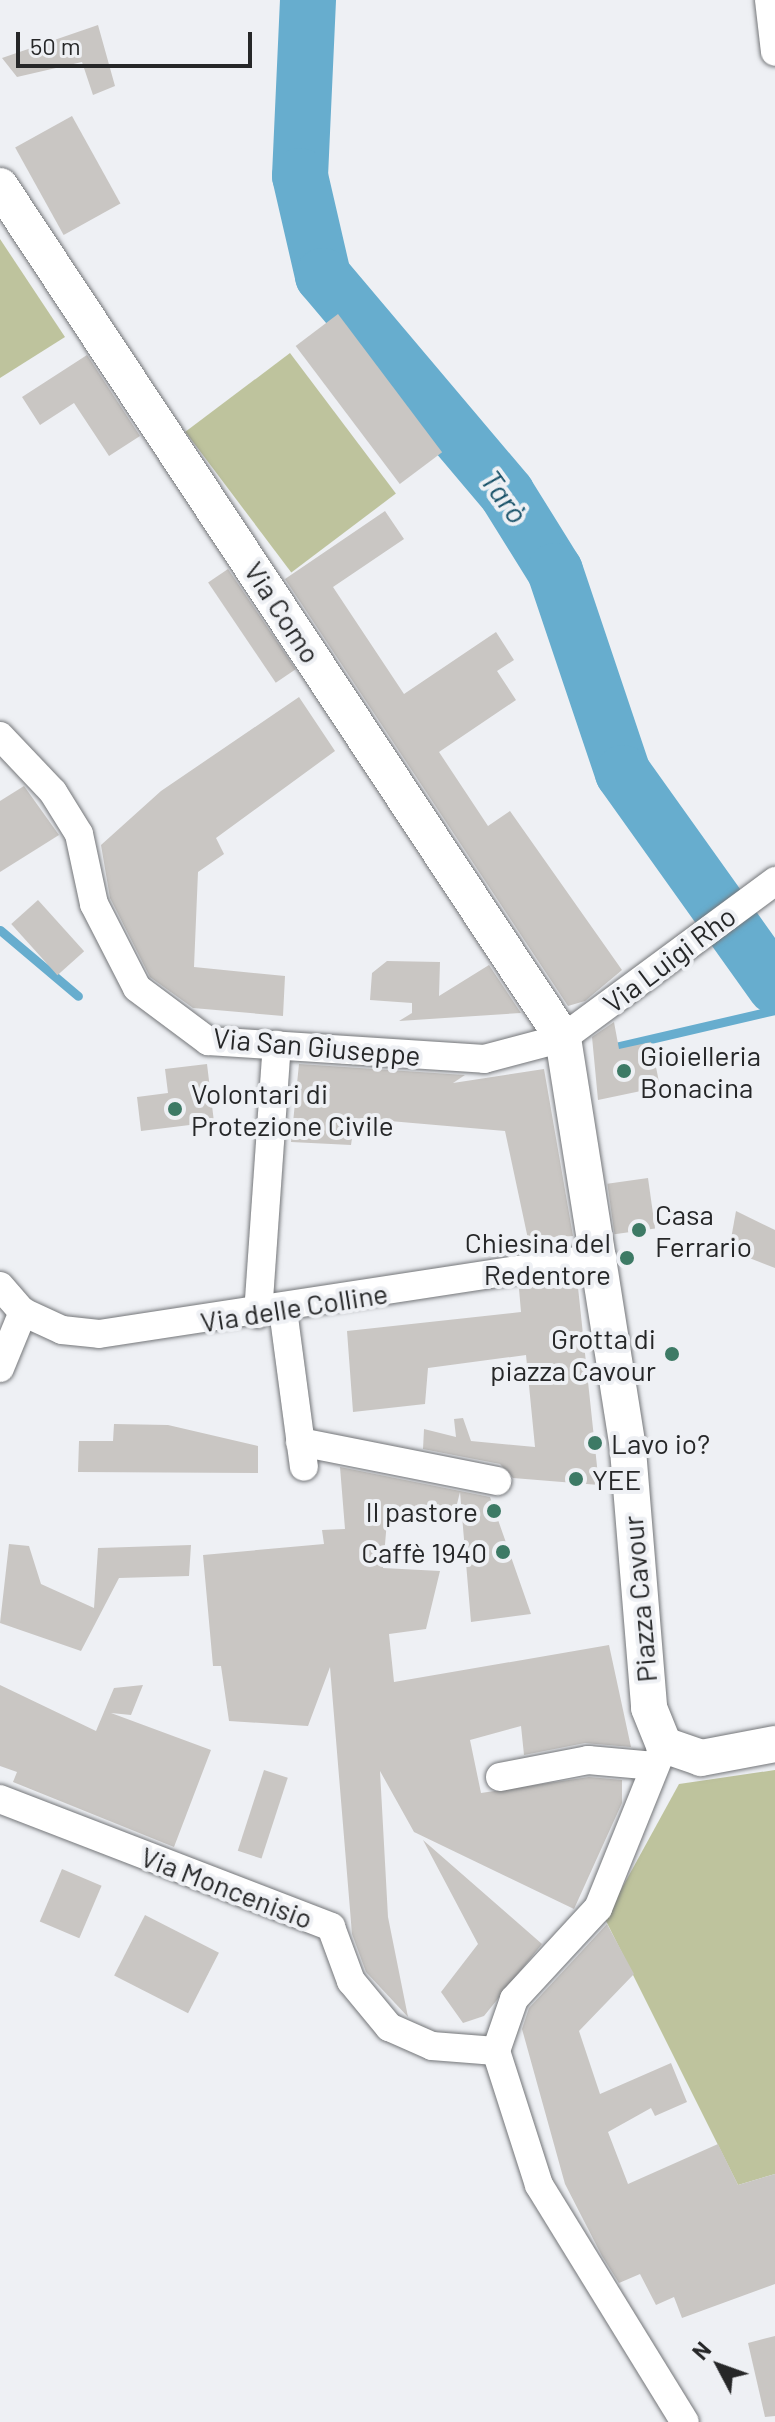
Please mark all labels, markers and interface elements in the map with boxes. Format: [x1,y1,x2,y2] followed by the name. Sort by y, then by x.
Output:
[20,16,256,66] scale bar
[30,31,81,60] text: 50 m
[474,462,536,530] water label: Tarò
[238,555,328,669] street label: Via Como
[596,898,742,1020] street label: Via Luigi Rho
[212,1020,422,1072] street label: Via San Giuseppe
[640,1038,761,1104] place label: Gioielleria Bonacina
[615,1062,633,1080] marker: Gioielleria Bonacina
[191,1076,394,1142] place label: Volontari di Protezione Civile
[166,1100,184,1118] marker: Volontari di Protezione Civile
[655,1197,752,1263] place label: Casa Ferrario
[630,1221,648,1239] marker: Casa Ferrario
[465,1225,611,1291] place label: Chiesina del Redentore
[618,1249,636,1267] marker: Chiesina del Redentore
[198,1276,390,1338] street label: Via delle Colline
[490,1321,656,1387] place label: Grotta di piazza Cavour
[663,1345,681,1363] marker: Grotta di piazza Cavour
[611,1426,710,1460] place label: Lavo io?
[586,1434,604,1452] marker: Lavo io?
[592,1462,641,1496] place label: YEE
[567,1470,585,1488] marker: YEE
[365,1494,478,1528] place label: Il pastore
[485,1502,503,1520] marker: Il pastore
[615,1514,663,1684] street label: Piazza Cavour
[361,1535,487,1569] place label: Caffè 1940
[494,1543,512,1561] marker: Caffè 1940
[136,1839,318,1935] street label: Via Moncenisio
[679,2326,759,2406] north arrow
[686,2336,715,2364] text: N

